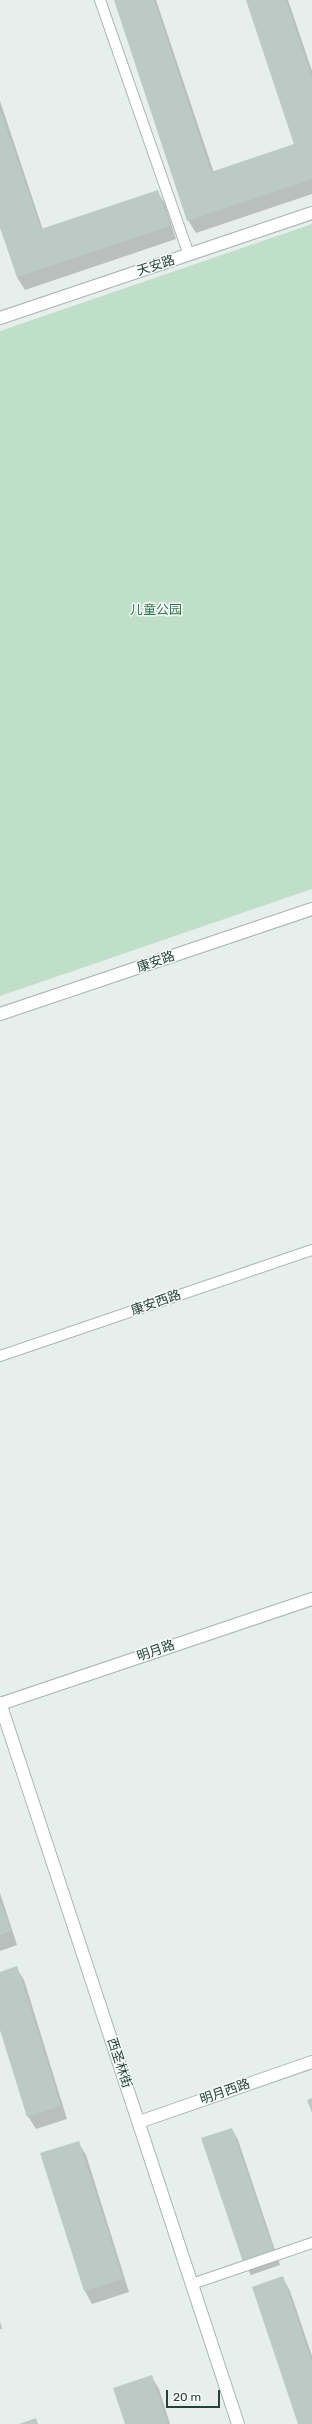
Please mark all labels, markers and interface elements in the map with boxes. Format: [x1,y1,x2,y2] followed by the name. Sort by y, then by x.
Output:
[135,253,177,279] street label: 天安路
[130,602,182,618] park label: 儿童公园
[135,948,177,976] street label: 康安路
[129,1287,183,1319] street label: 康安西路
[135,1637,177,1665] street label: 明月路
[104,2036,134,2090] street label: 西圣林街
[198,2076,252,2108] street label: 明月西路
[168,2382,222,2408] scale bar
[173,2390,201,2404] text: 20 m

